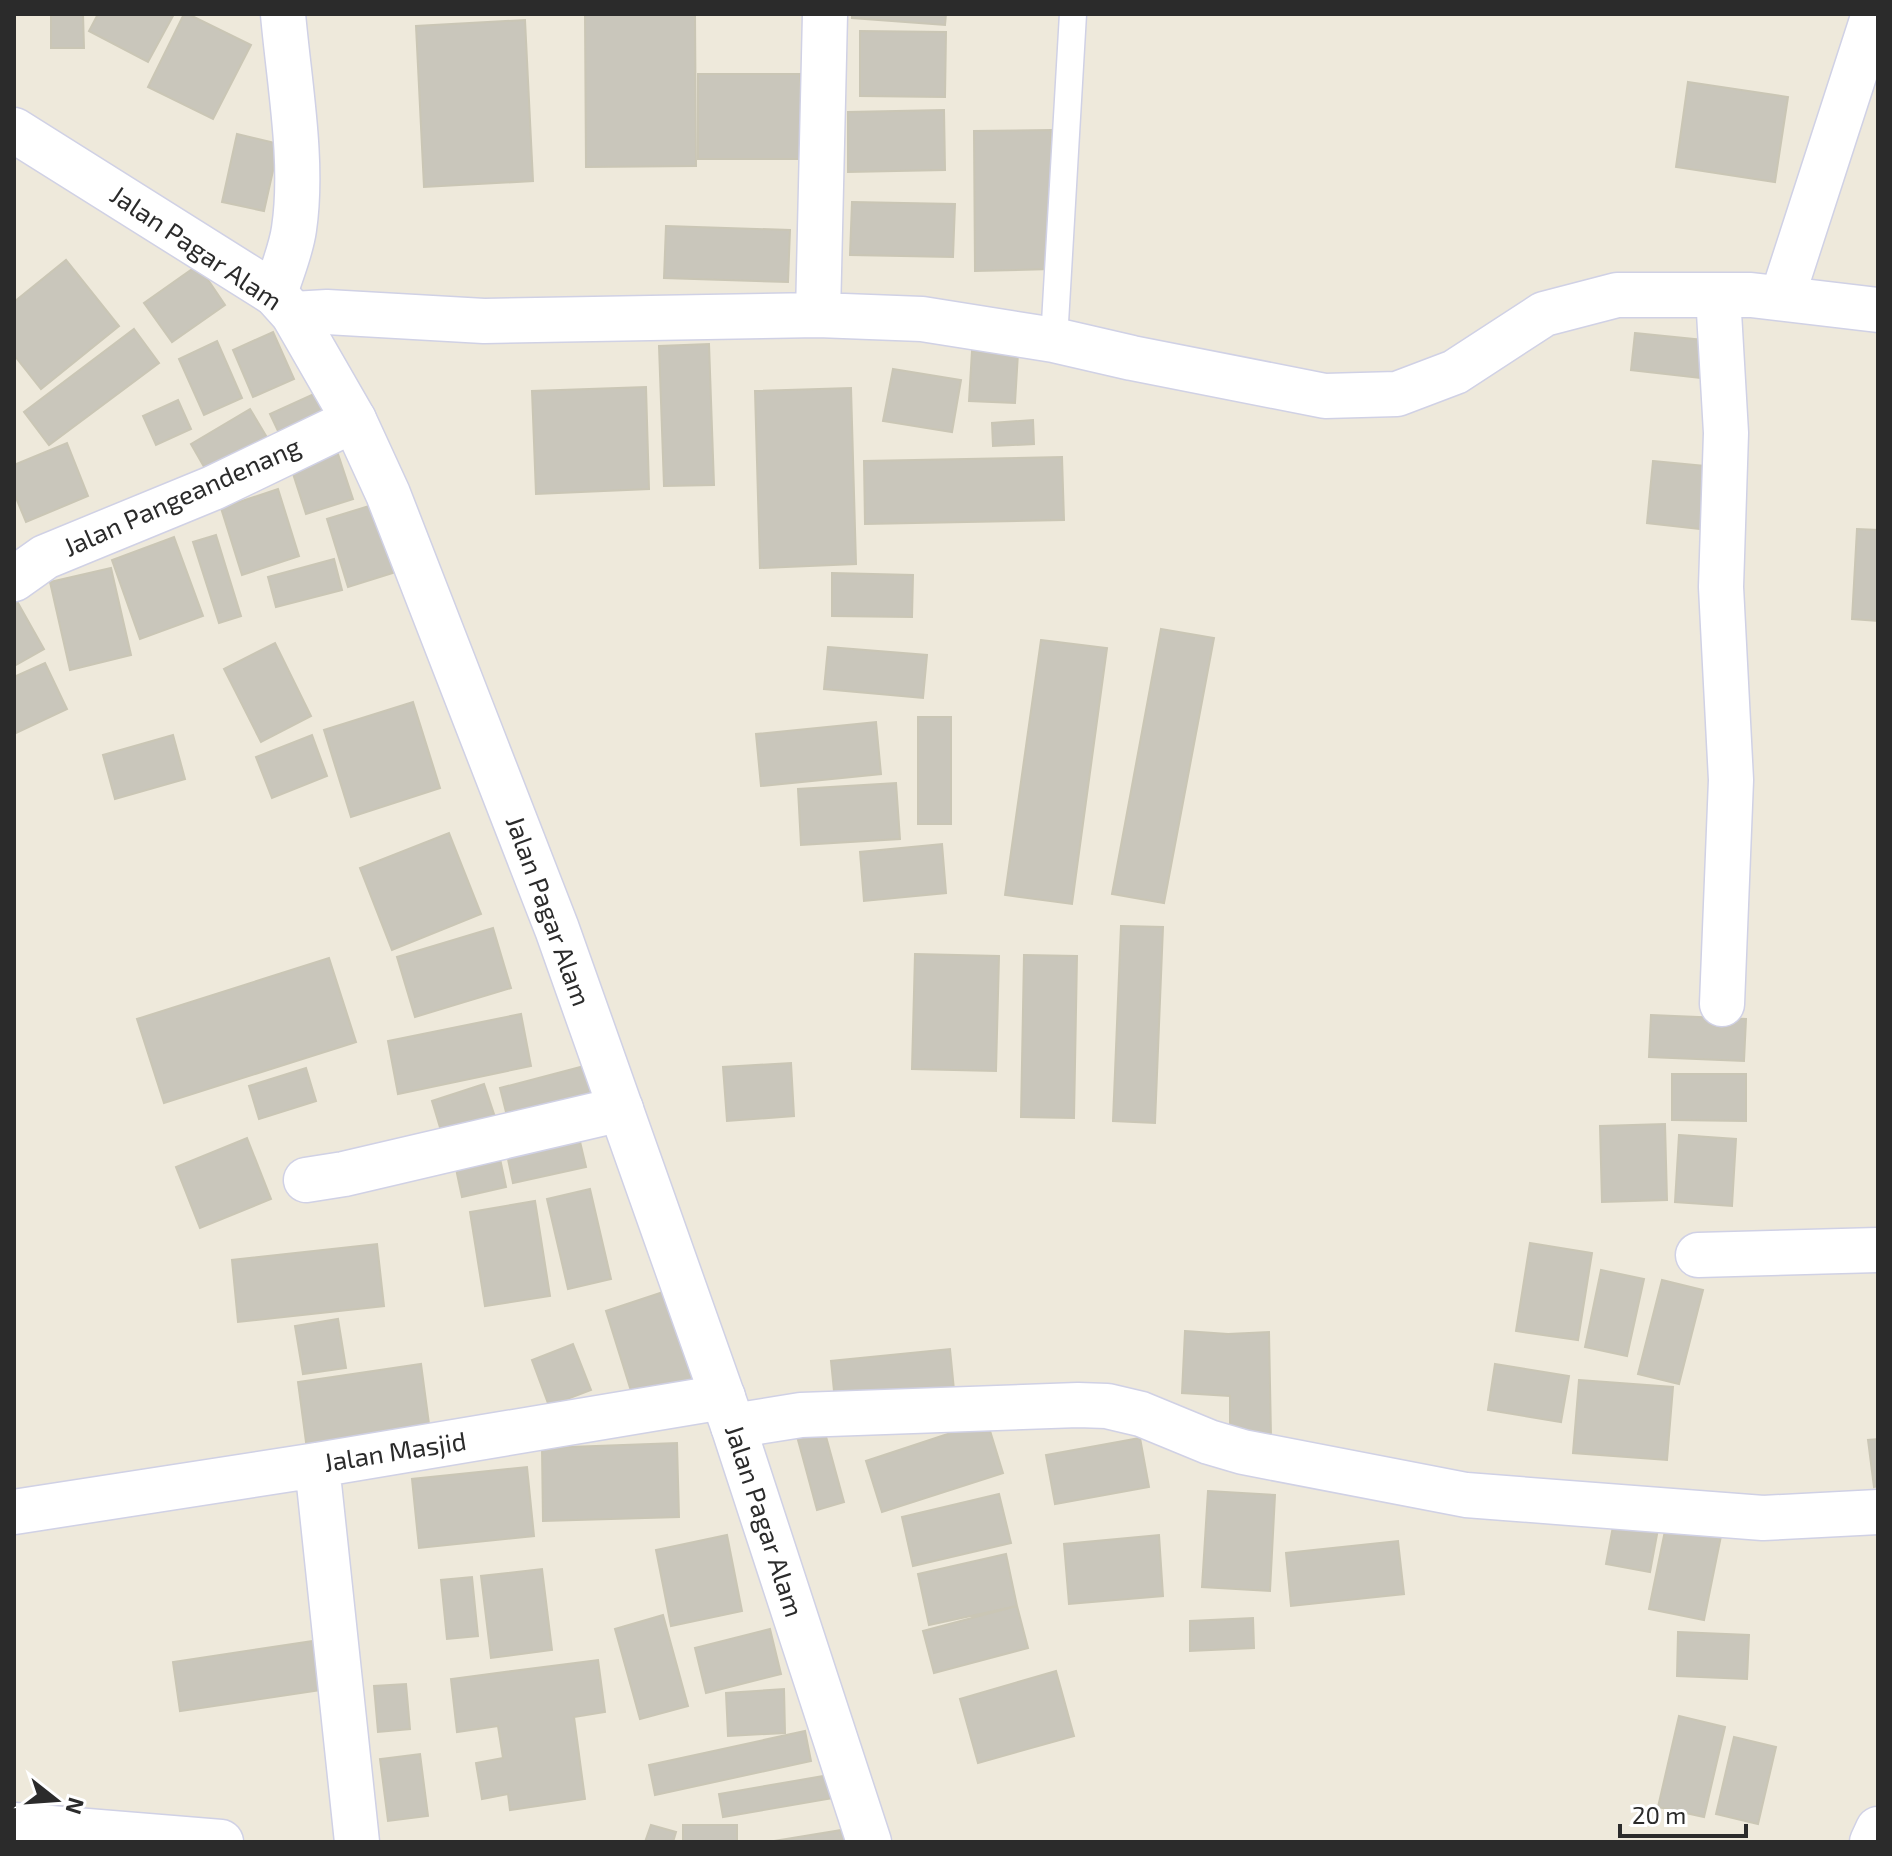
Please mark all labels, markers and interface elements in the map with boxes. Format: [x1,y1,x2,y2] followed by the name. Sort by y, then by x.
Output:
[105,178,288,316] street label: Jalan Pagar Alam
[58,429,305,562] street label: Jalan Pangeandenang
[501,811,598,1010] street label: Jalan Pagar Alam
[720,1421,811,1621] street label: Jalan Pagar Alam
[321,1424,468,1477] street label: Jalan Masjid
[16,1760,96,1840] north arrow
[1620,1788,1746,1838] scale bar
[61,1795,91,1818] text: N
[1632,1800,1686,1829] text: 20 m

